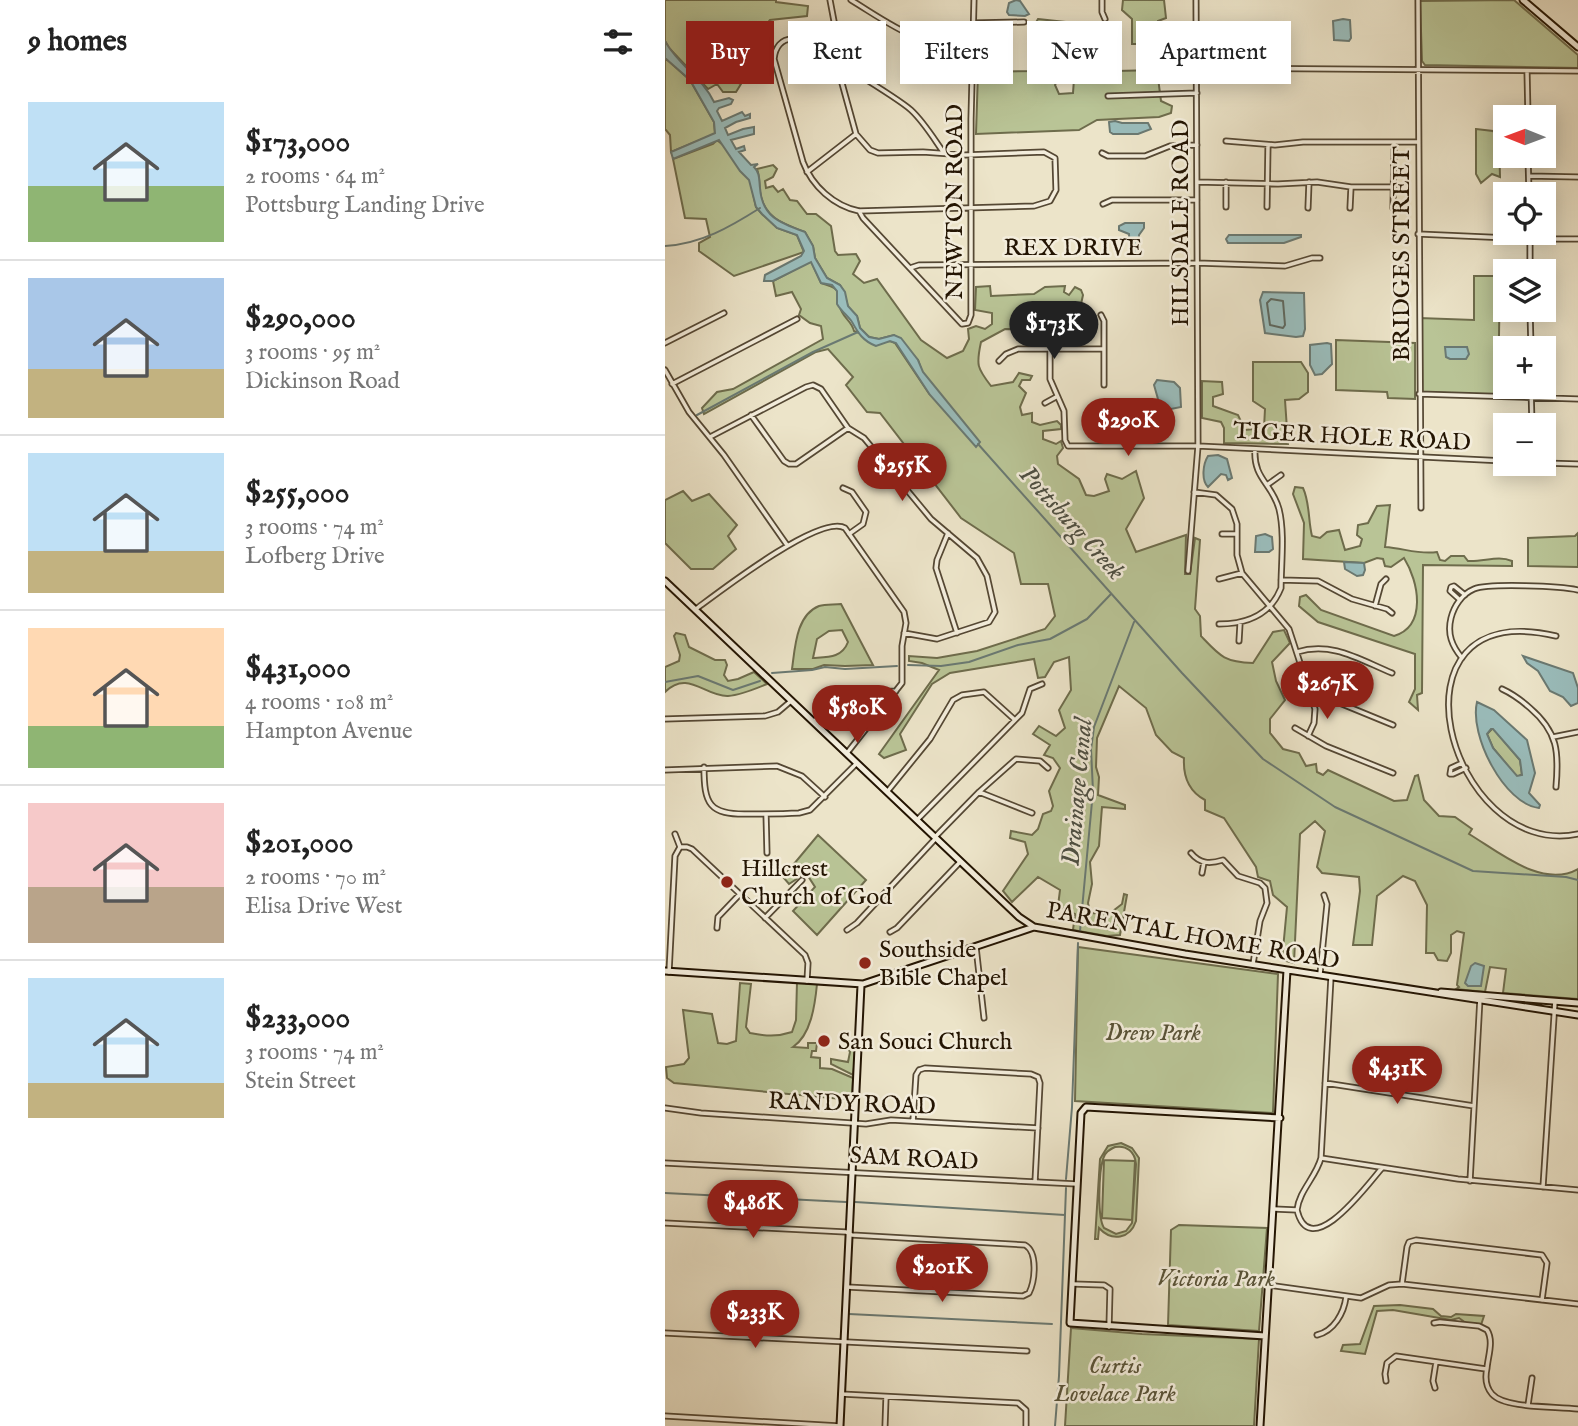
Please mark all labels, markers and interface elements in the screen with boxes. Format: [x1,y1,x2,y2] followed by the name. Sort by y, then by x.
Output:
[686,21,774,84] chip: Buy
[788,21,886,84] chip: Rent
[900,21,1013,84] chip: Filters
[1027,21,1122,84] chip: New
[1136,21,1291,84] chip: Apartment
[28,23,127,61] text: 9 homes
[599,23,637,61] icon: filters
[940,104,971,300] street label: NEWTON ROAD
[1493,105,1556,168] north arrow
[1493,105,1556,476] map controls
[1166,120,1197,326] street label: HILSDALE ROAD
[245,124,350,162] text: $173,000
[84,130,168,214] icon: home
[1387,146,1418,362] street label: BRIDGES STREET
[245,162,385,191] text: 2 rooms · 64 m²
[1493,182,1556,245] button: locate
[245,191,484,220] text: Pottsburg Landing Drive
[1003,233,1143,264] street label: REX DRIVE
[1493,259,1556,322] button: layers
[245,300,356,338] text: $290,000
[1005,302,1103,361] pin: $173K
[84,306,168,390] icon: home
[1025,309,1083,338] text: $173K
[1493,336,1556,399] button: +
[245,338,380,367] text: 3 rooms · 95 m²
[245,367,400,396] text: Dickinson Road
[1079,398,1177,458] pin: $290K
[1097,406,1159,435] text: $290K
[1493,413,1556,476] button: −
[1232,416,1472,459] street label: TIGER HOLE ROAD
[853,444,951,503] pin: $255K
[874,451,930,480] text: $255K
[1011,459,1133,588] water label: Pottsburg Creek
[245,475,350,513] text: $255,000
[84,481,168,565] icon: home
[245,513,384,542] text: 3 rooms · 74 m²
[245,542,385,571] text: Lofberg Drive
[245,650,351,688] text: $431,000
[84,656,168,740] icon: home
[1278,662,1376,721] pin: $267K
[1297,669,1357,698] text: $267K
[808,686,906,745] pin: $580K
[245,688,393,717] text: 4 rooms · 108 m²
[828,693,886,722] text: $580K
[1055,715,1102,867] water label: Drainage Canal
[245,717,413,746] text: Hampton Avenue
[245,825,354,863] text: $201,000
[84,831,168,915] icon: home
[741,854,892,913] place label: Hillcrest Church of God
[245,863,386,892] text: 2 rooms · 70 m²
[719,874,735,890] marker: Hillcrest Church of God
[245,892,402,921] text: Elisa Drive West
[1044,895,1342,978] street label: PARENTAL HOME ROAD
[879,935,1008,994] place label: Southside Bible Chapel
[857,955,873,971] marker: Southside Bible Chapel
[245,1000,350,1038] text: $233,000
[84,1006,168,1090] icon: home
[1105,1018,1201,1049] park label: Drew Park
[838,1027,1013,1058] place label: San Souci Church
[816,1033,832,1049] marker: San Souci Church
[245,1038,384,1067] text: 3 rooms · 74 m²
[1348,1046,1446,1106] pin: $431K
[1368,1054,1426,1083] text: $431K
[245,1067,356,1096] text: Stein Street
[768,1086,936,1123] street label: RANDY ROAD
[849,1141,979,1178] street label: SAM ROAD
[704,1180,802,1240] pin: $486K
[723,1188,783,1217] text: $486K
[893,1244,991,1304] pin: $201K
[912,1252,972,1281] text: $201K
[1157,1264,1276,1295] park label: Victoria Park
[706,1290,804,1350] pin: $233K
[726,1298,784,1327] text: $233K
[1053,1351,1176,1410] park label: Curtis Lovelace Park

